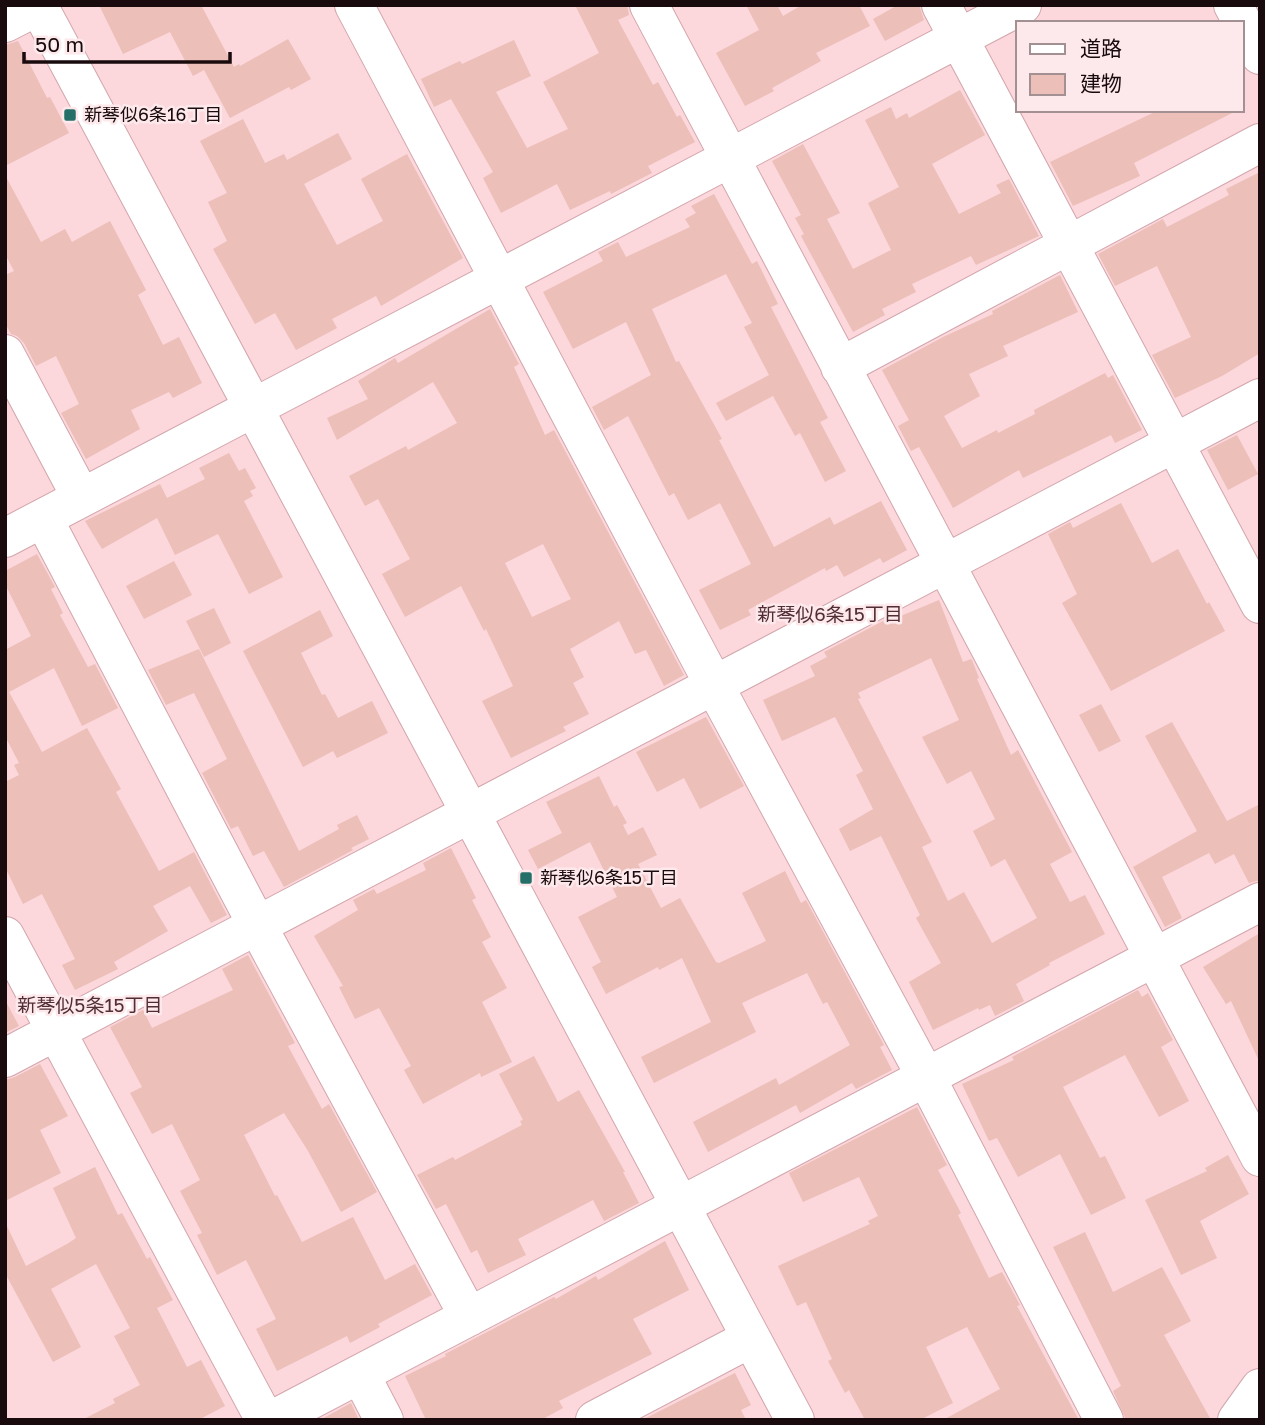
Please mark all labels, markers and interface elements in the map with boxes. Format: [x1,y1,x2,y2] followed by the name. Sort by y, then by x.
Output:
[24,21,231,65] scale bar
[1016,21,1244,112] legend
[35,31,84,57] text: 50 m
[1080,35,1122,61] text: 道路
[1080,70,1122,96] text: 建物
[84,103,223,125] place label: 新琴似6条16丁目
[62,107,78,123] marker: 新琴似6条16丁目
[757,602,903,625] district label: 新琴似6条15丁目
[540,866,678,888] place label: 新琴似6条15丁目
[518,870,534,886] marker: 新琴似6条15丁目
[17,993,163,1016] district label: 新琴似5条15丁目

